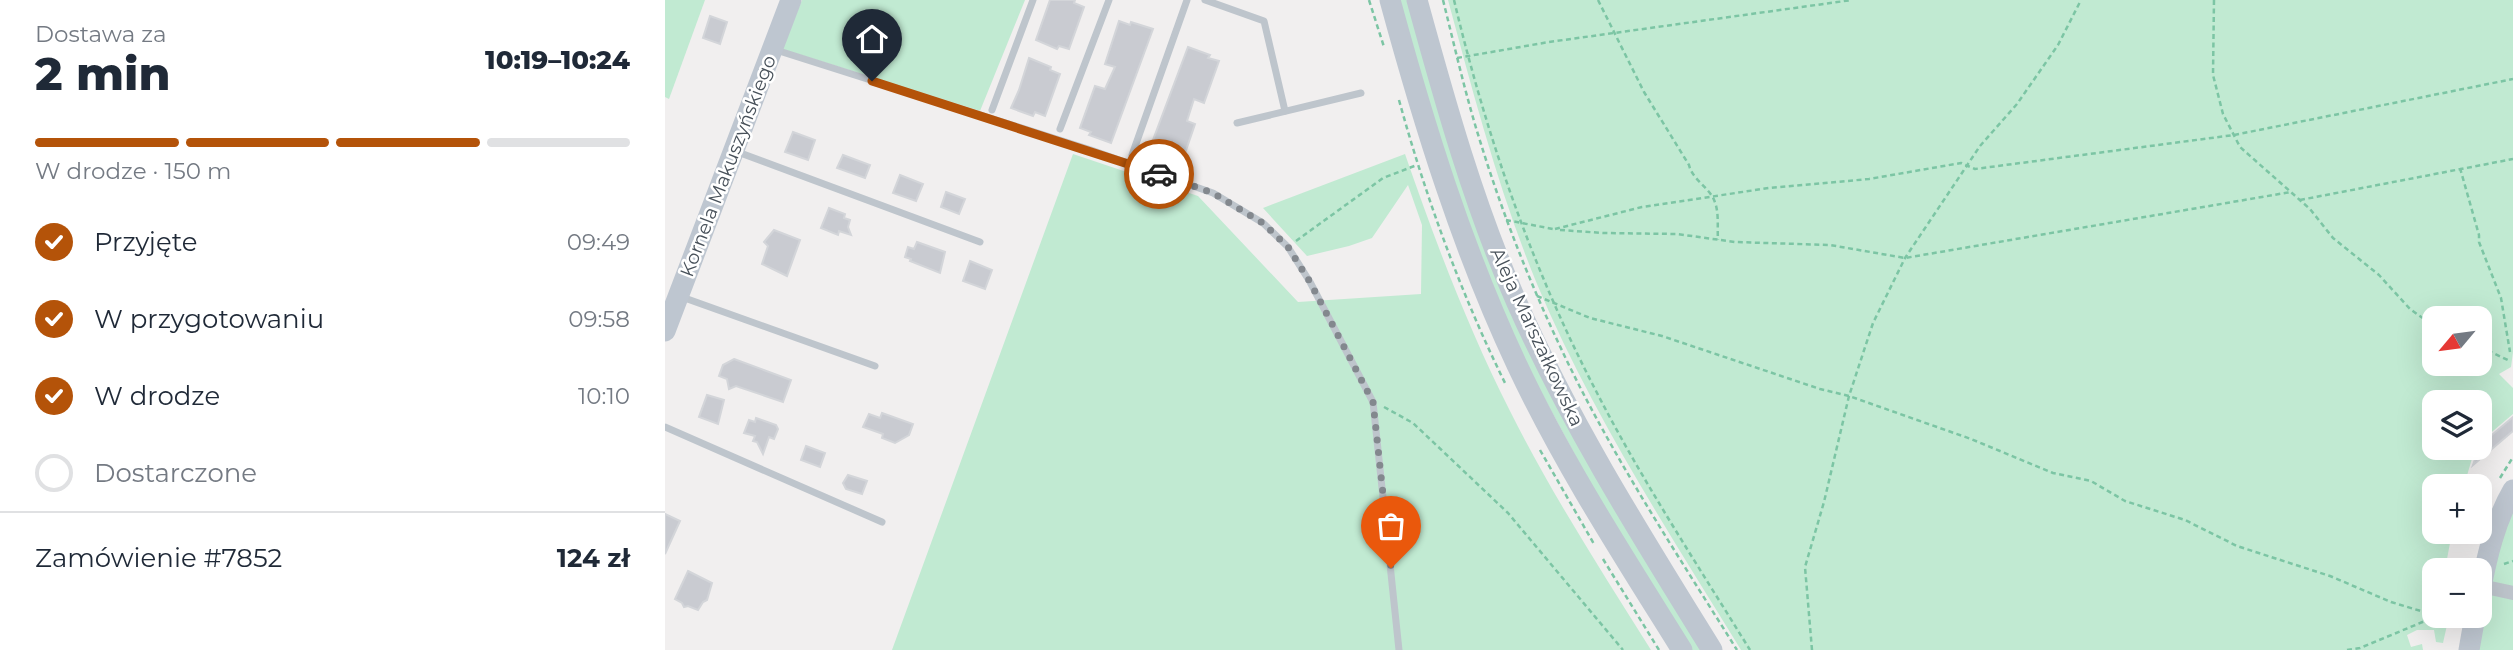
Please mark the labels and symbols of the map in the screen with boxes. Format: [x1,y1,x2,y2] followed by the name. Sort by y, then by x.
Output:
[842,9,902,81] pin
[675,52,781,280] street label: Kornela Makuszyńskiego
[1124,139,1194,209] courier
[1485,244,1589,430] street label: Aleja Marszałkowska
[2422,306,2492,376] north arrow
[1361,496,1421,568] pin

